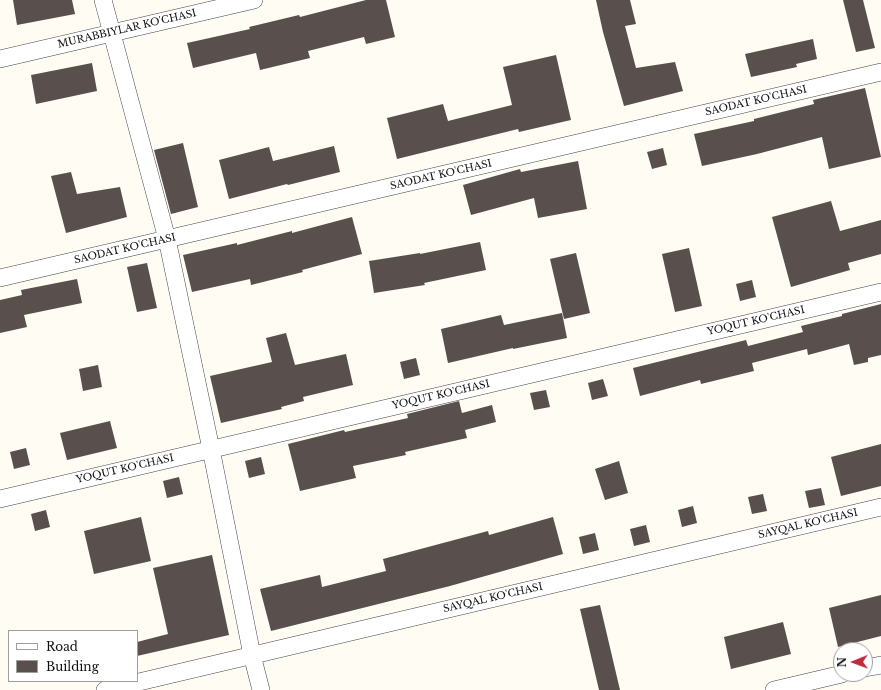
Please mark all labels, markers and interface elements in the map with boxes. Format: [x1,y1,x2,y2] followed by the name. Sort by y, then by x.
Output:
[56,7,198,51] street label: MURABBIYLAR KO'CHASI
[704,83,808,119] street label: SAODAT KO'CHASI
[389,157,493,193] street label: SAODAT KO'CHASI
[73,231,177,267] street label: SAODAT KO'CHASI
[706,304,806,338] street label: YOQUT KO'CHASI
[391,378,491,412] street label: YOQUT KO'CHASI
[75,452,175,486] street label: YOQUT KO'CHASI
[757,507,859,541] street label: SAYQAL KO'CHASI
[442,581,544,615] street label: SAYQAL KO'CHASI
[8,630,138,682] legend
[46,639,78,654] text: Road
[833,642,873,682] north arrow
[835,657,849,667] text: N
[46,659,99,674] text: Building

